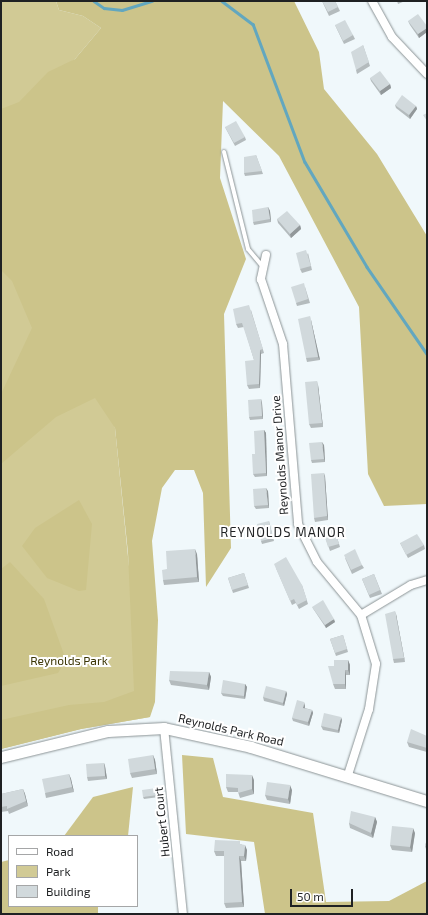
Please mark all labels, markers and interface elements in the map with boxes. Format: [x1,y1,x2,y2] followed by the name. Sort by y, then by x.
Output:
[269,395,291,515] street label: Reynolds Manor Drive
[220,524,346,540] district label: REYNOLDS MANOR
[30,654,108,668] park label: Reynolds Park
[177,711,285,749] street label: Reynolds Park Road
[151,786,173,858] street label: Hubert Court
[8,835,138,907] legend
[46,844,74,858] text: Road
[46,864,71,878] text: Park
[292,881,355,907] scale bar
[46,884,90,898] text: Building
[297,889,324,903] text: 50 m

